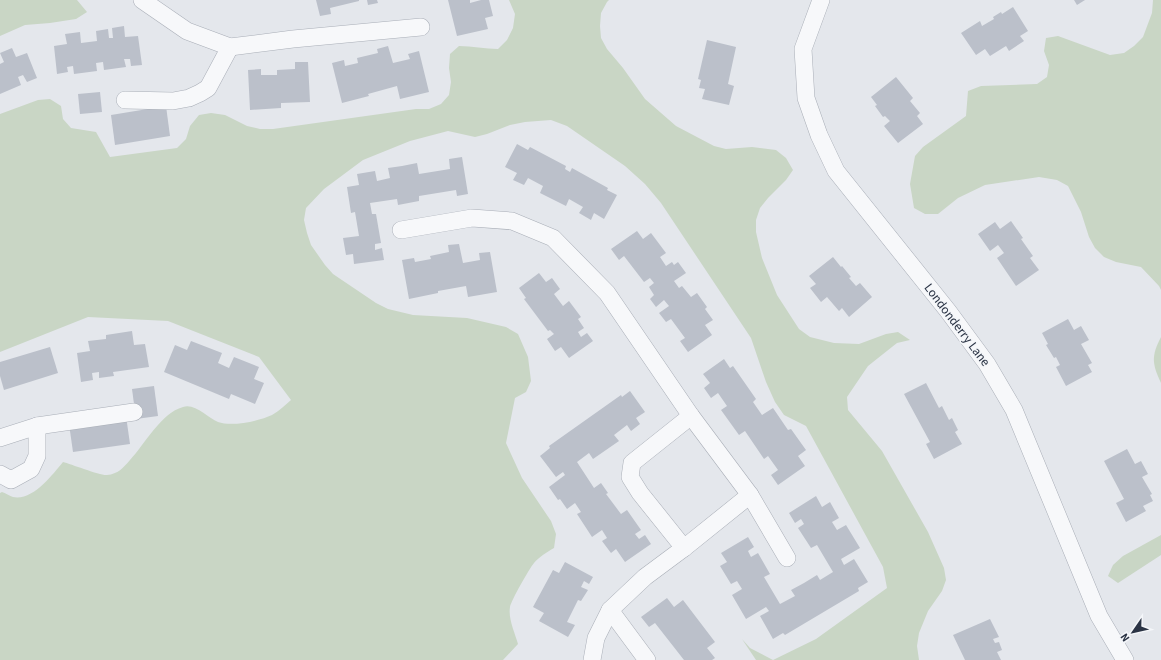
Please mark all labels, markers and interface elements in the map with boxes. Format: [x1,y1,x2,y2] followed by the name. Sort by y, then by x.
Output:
[920,280,994,370] street label: Londonderry Lane
[1113,612,1153,652] north arrow
[1117,630,1133,645] text: N

